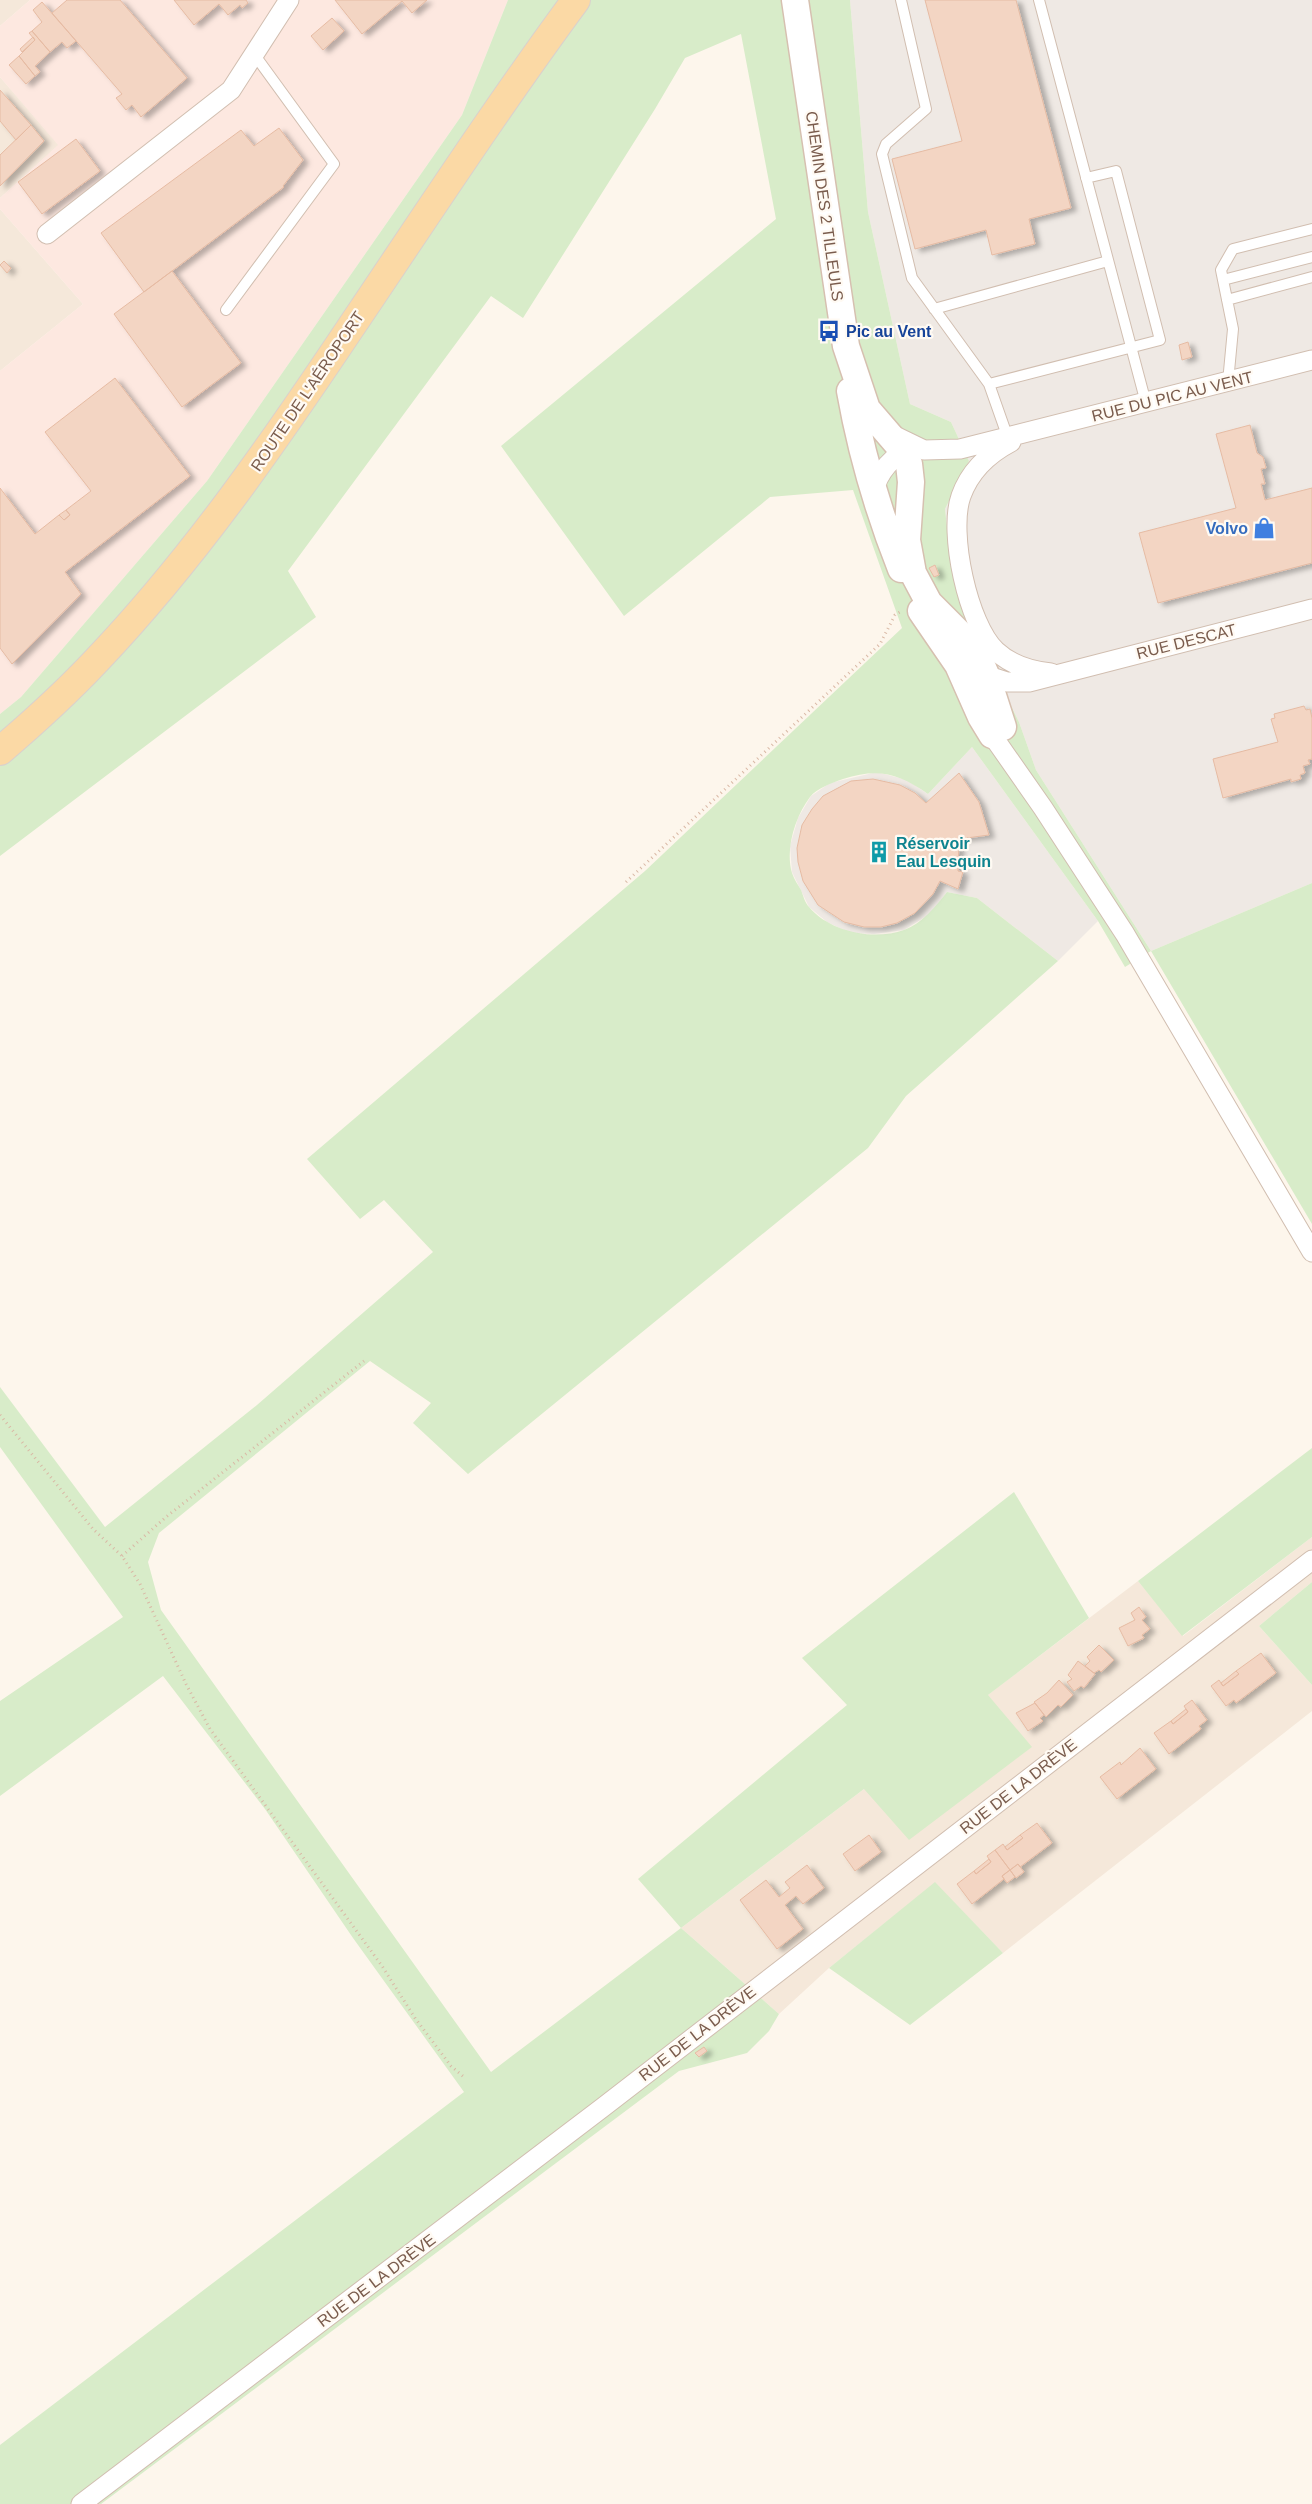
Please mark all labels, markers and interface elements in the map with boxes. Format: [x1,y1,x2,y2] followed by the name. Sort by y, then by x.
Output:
[803,110,846,302] street label: CHEMIN DES 2 TILLEULS
[247,308,367,474] street label: ROUTE DE L'AÉROPORT
[816,318,842,344] bus stop icon: Pic au Vent
[846,323,932,340] place label: Pic au Vent
[1090,368,1255,425] street label: RUE DU PIC AU VENT
[1251,515,1277,541] shop icon: Volvo
[1206,520,1248,537] place label: Volvo
[1135,621,1238,662] street label: RUE DESCAT
[896,835,991,870] place label: Réservoir Eau Lesquin
[866,839,892,865] building icon: Réservoir Eau Lesquin
[956,1735,1080,1837] street label: RUE DE LA DRÈVE
[635,1982,759,2084] street label: RUE DE LA DRÈVE
[313,2230,439,2330] street label: RUE DE LA DRÈVE

